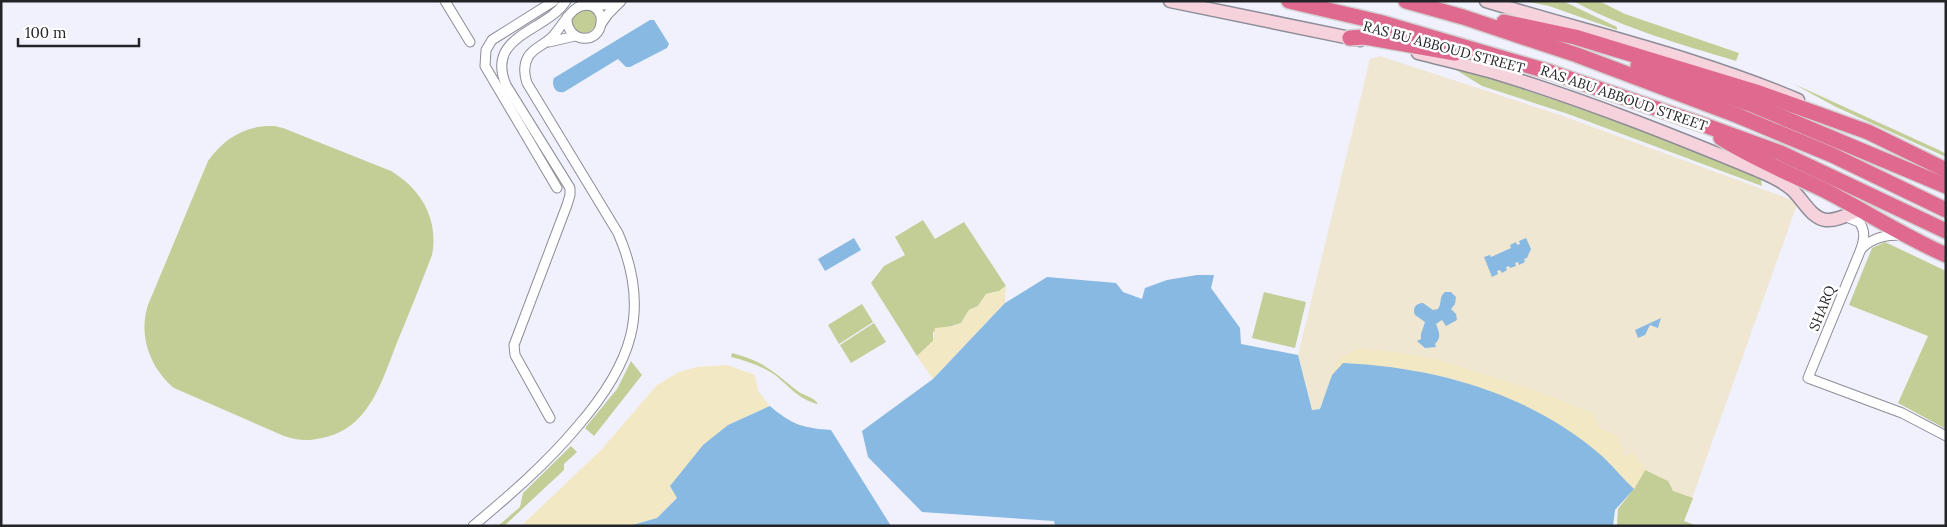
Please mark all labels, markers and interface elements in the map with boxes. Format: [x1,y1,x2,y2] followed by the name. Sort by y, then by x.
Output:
[18,15,139,47] scale bar
[1361,17,1527,77] street label: RAS BU ABBOUD STREET
[25,23,66,42] text: 100 m
[1538,61,1710,135] street label: RAS ABU ABBOUD STREET
[1805,283,1839,333] street label: SHARQ

